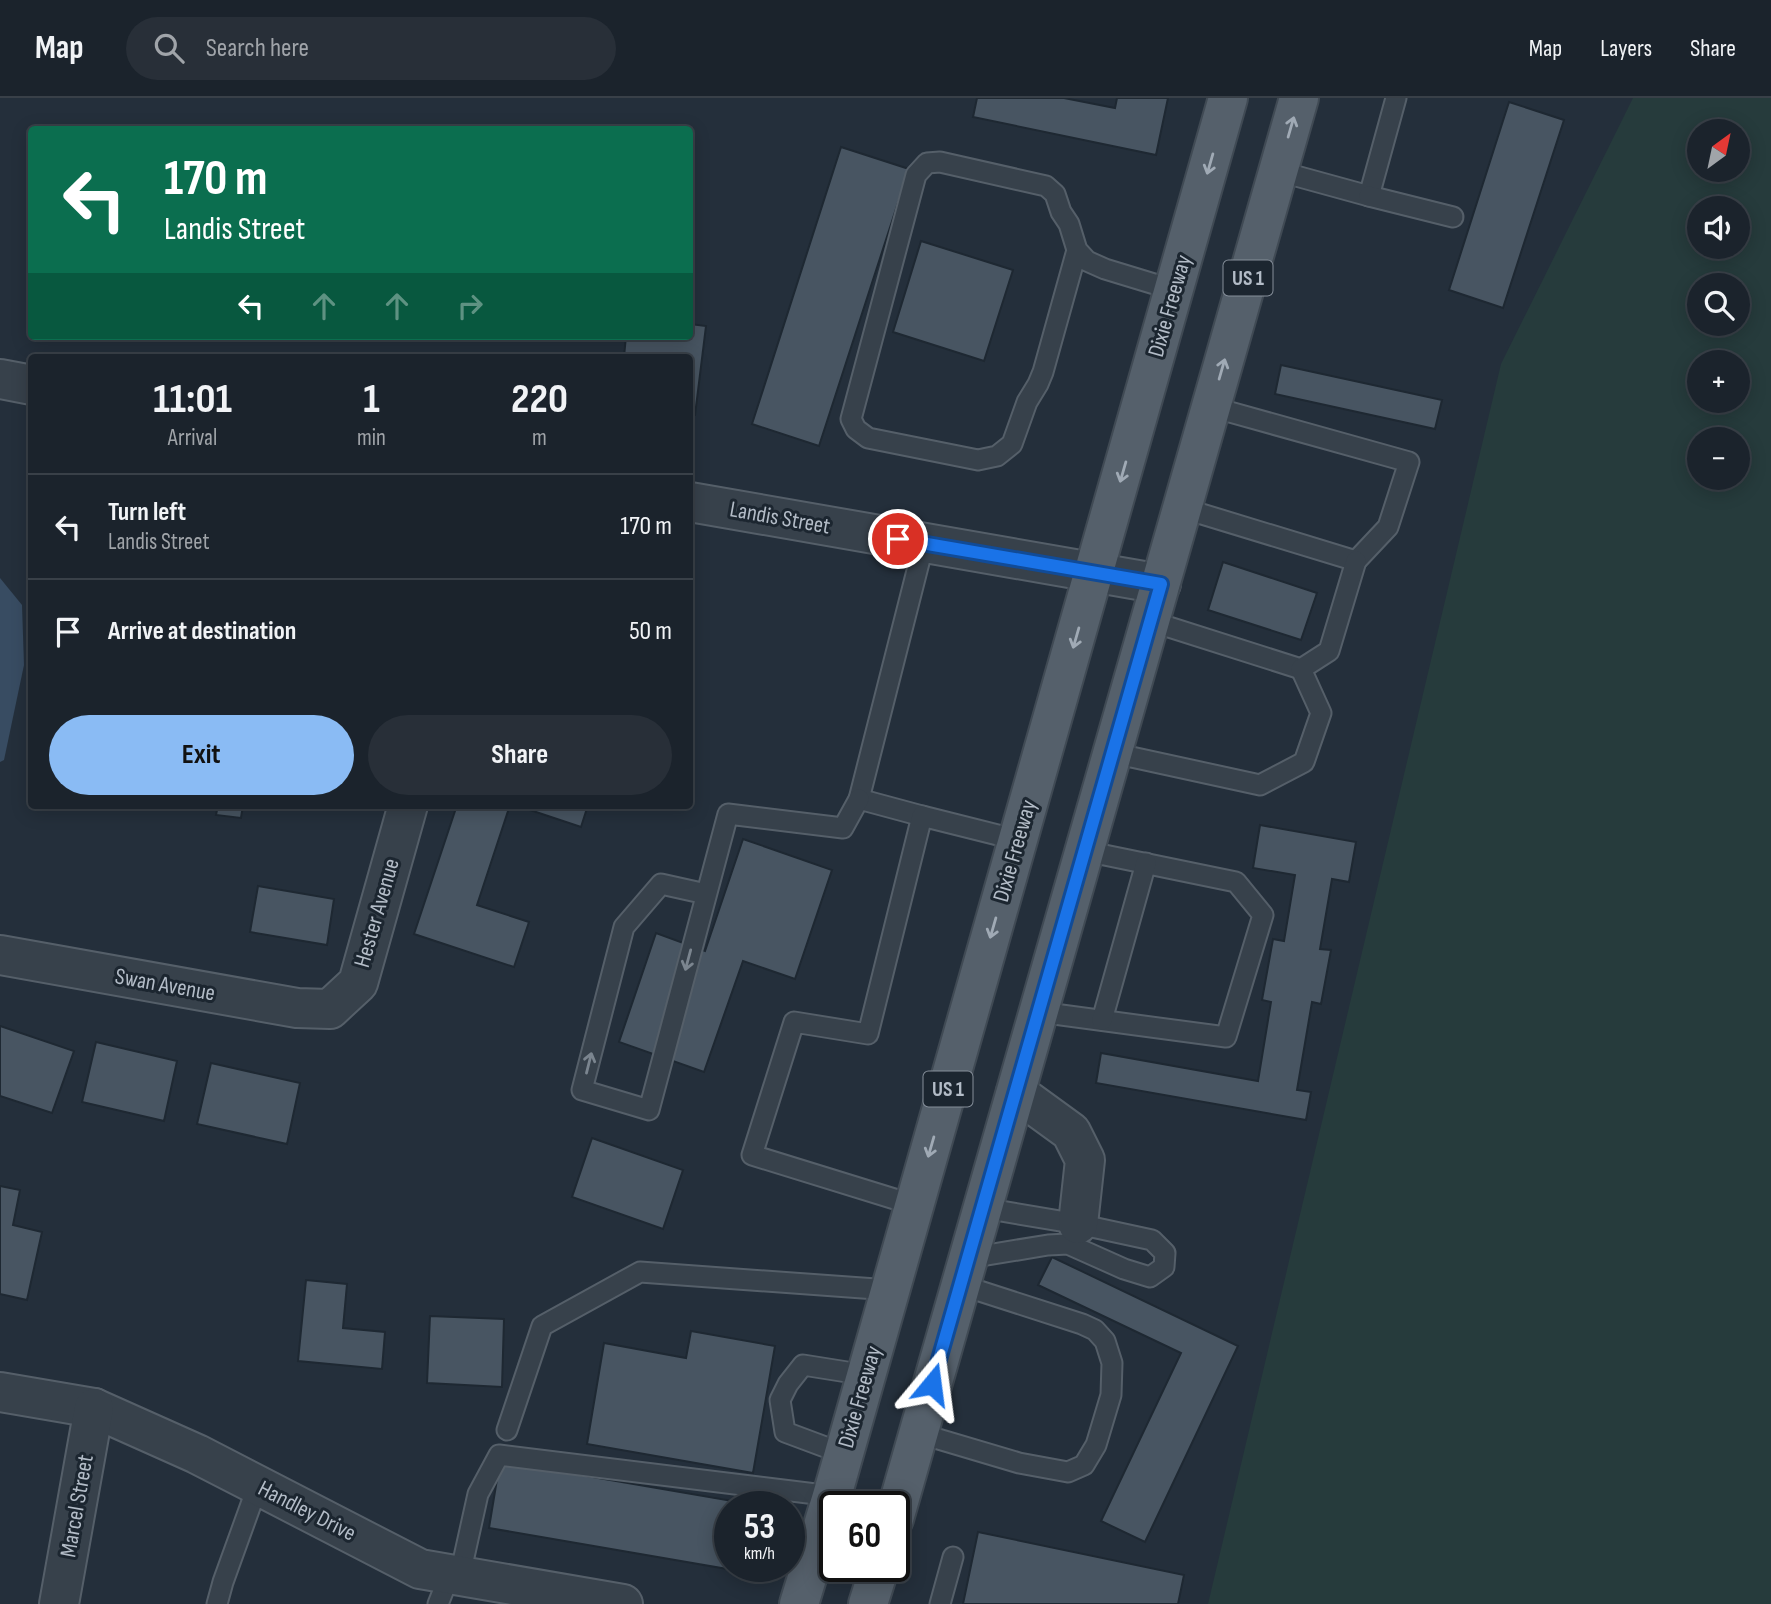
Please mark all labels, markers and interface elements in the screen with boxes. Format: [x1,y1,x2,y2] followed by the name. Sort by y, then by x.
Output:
[126,17,616,80] search box
[35,28,84,68] text: Map
[150,29,188,67] icon: search
[206,33,309,64] text: Search here
[1529,34,1562,63] text: Map
[1600,34,1652,63] text: Layers
[1690,34,1736,63] text: Share
[1285,116,1298,139] one-way arrow
[1687,119,1750,182] north arrow
[1687,119,1750,490] map controls
[164,150,268,209] text: 170 m
[1202,152,1215,174] one-way arrow
[49,154,140,245] icon: left
[1687,196,1750,259] button: sound
[164,210,305,249] text: Landis Street
[1142,252,1198,360] street label: Dixie Freeway
[1224,260,1272,296] road number: US 1
[1687,273,1750,336] button: search
[232,287,270,325] icon: left
[305,287,343,325] icon: ahead
[378,287,416,325] icon: ahead
[451,287,489,325] icon: right
[1687,350,1750,413] button: +
[1216,359,1229,381] one-way arrow
[153,374,232,425] text: 11:01
[363,374,380,425] text: 1
[511,374,568,425] text: 220
[168,424,217,452] text: Arrival
[357,424,386,452] text: min
[532,424,547,452] text: m
[1687,427,1750,490] button: −
[1116,460,1129,482] one-way arrow
[728,495,832,541] street label: Landis Street
[108,497,186,528] text: Turn left
[49,508,87,546] icon: left
[868,509,928,569] pin
[620,511,672,542] text: 170 m
[879,520,917,558] icon: arrive
[108,528,210,556] text: Landis Street
[49,613,87,651] icon: arrive
[108,616,296,647] text: Arrive at destination
[629,616,672,647] text: 50 m
[1068,627,1081,649] one-way arrow
[49,715,354,795] button: Exit
[368,715,672,795] button: Share
[987,797,1043,905] street label: Dixie Freeway
[348,855,406,971] street label: Hester Avenue
[986,917,999,939] one-way arrow
[681,948,694,971] one-way arrow
[113,962,217,1008] street label: Swan Avenue
[584,1052,597,1074] one-way arrow
[923,1072,972,1107] road number: US 1
[924,1135,937,1157] one-way arrow
[832,1343,888,1451] street label: Dixie Freeway
[895,1347,969,1421] position arrow
[54,1453,100,1559] street label: Marcel Street
[253,1474,361,1548] street label: Handley Drive
[819,1491,910,1582] speed limit sign: 60
[744,1506,775,1549] text: 53
[744,1543,775,1564] text: km/h

